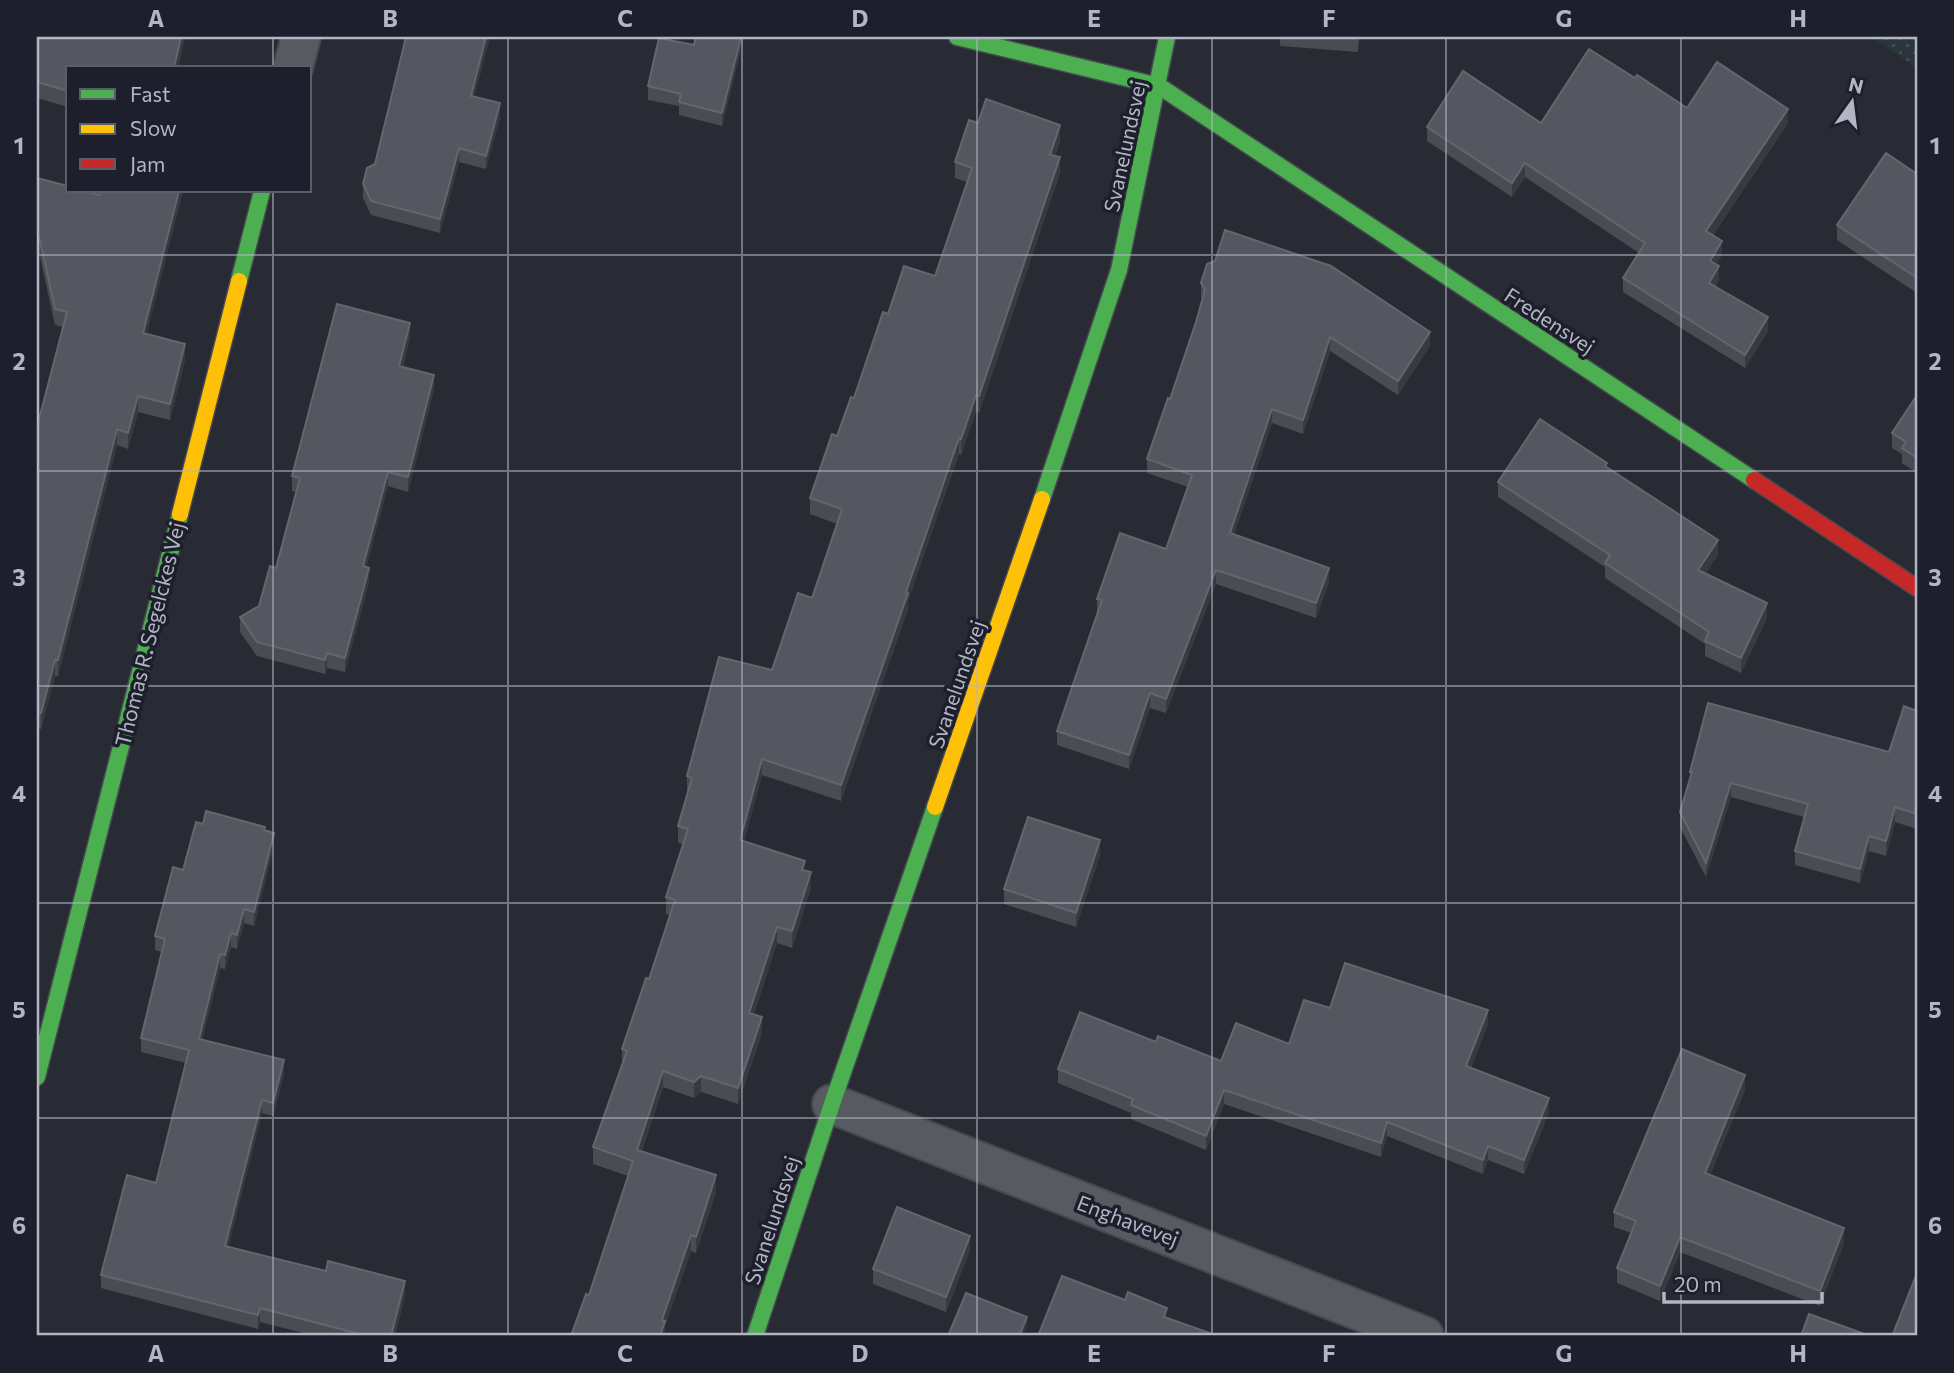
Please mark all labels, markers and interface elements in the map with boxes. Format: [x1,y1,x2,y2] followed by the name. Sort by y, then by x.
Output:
[148,4,165,32] text: A
[382,4,398,32] text: B
[617,4,633,32] text: C
[852,4,869,32] text: D
[1087,4,1101,32] text: E
[1322,4,1336,32] text: F
[1556,4,1572,32] text: G
[1789,4,1807,32] text: H
[66,66,312,192] legend
[1818,66,1888,136] north arrow
[1847,72,1866,98] text: N
[1098,78,1150,214] street label: Svanelundsvej
[130,81,171,106] text: Fast
[130,115,177,140] text: Slow
[14,131,24,159] text: 1
[1930,131,1940,159] text: 1
[130,151,165,176] text: Jam
[1500,282,1600,358] street label: Fredensvej
[12,347,26,375] text: 2
[1928,347,1942,375] text: 2
[109,519,189,749] street label: Thomas R. Segelckes Vej
[12,563,26,591] text: 3
[1928,563,1942,591] text: 3
[922,617,990,751] street label: Svanelundsvej
[12,779,26,807] text: 4
[1928,779,1942,807] text: 4
[12,995,26,1023] text: 5
[1928,995,1942,1023] text: 5
[738,1152,804,1288] street label: Svanelundsvej
[1074,1189,1182,1251] street label: Enghavevej
[12,1211,26,1239] text: 6
[1928,1211,1942,1239] text: 6
[1664,1261,1821,1305] scale bar
[1674,1271,1722,1296] text: 20 m
[148,1339,165,1367] text: A
[382,1339,398,1367] text: B
[617,1339,633,1367] text: C
[852,1339,869,1367] text: D
[1087,1339,1101,1367] text: E
[1322,1339,1336,1367] text: F
[1556,1339,1572,1367] text: G
[1789,1339,1807,1367] text: H

